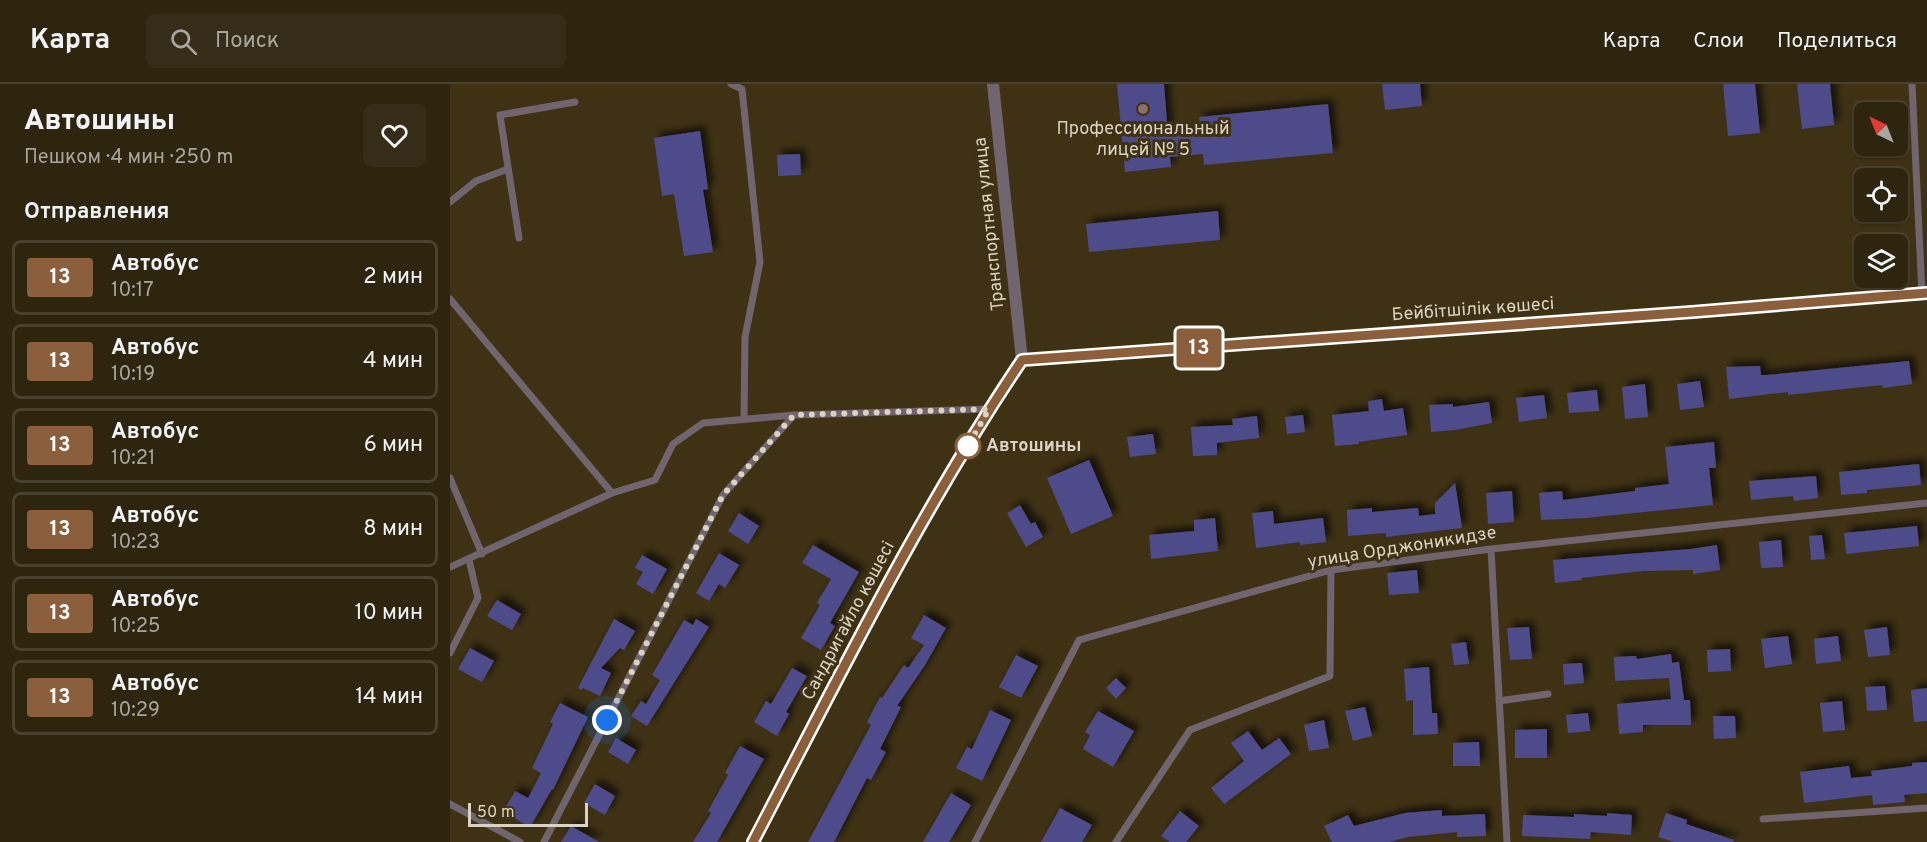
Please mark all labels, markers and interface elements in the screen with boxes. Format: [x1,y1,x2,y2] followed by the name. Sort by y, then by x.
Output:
[146,14,566,68] search box
[30,23,110,59] text: Карта
[167,25,200,58] icon: search
[215,28,279,55] text: Поиск
[1603,28,1660,55] text: Карта
[1693,28,1744,55] text: Слои
[1777,28,1897,55] text: Поделиться
[1136,102,1150,116] marker: Профессиональный лицей № 5
[1854,102,1908,156] north arrow
[1854,102,1908,288] map controls
[24,104,175,140] text: Автошины
[363,104,426,167] button: heart
[1057,118,1230,162] place label: Профессиональный лицей № 5
[969,136,1011,312] street label: Транспортная улица
[24,145,233,171] text: Пешком · 4 мин · 250 m
[1854,168,1908,222] button: locate
[24,199,169,226] text: Отправления
[1854,234,1908,288] button: layers
[111,251,199,278] text: Автобус
[50,264,71,291] text: 13
[363,264,423,291] text: 2 мин
[111,278,154,304] text: 10:17
[1391,293,1555,327] street label: Бейбітшілік көшесі
[1172,328,1226,368] line badge: 13
[111,335,199,362] text: Автобус
[1189,335,1210,362] text: 13
[50,348,71,375] text: 13
[363,348,423,375] text: 4 мин
[111,362,155,388] text: 10:19
[111,419,199,446] text: Автобус
[50,432,71,459] text: 13
[364,432,423,459] text: 6 мин
[955,433,981,459] marker: Автошины
[986,435,1082,458] place label: Автошины
[111,446,156,472] text: 10:21
[111,503,199,530] text: Автобус
[50,516,71,543] text: 13
[363,516,423,543] text: 8 мин
[1306,522,1498,574] street label: улица Орджоникидзе
[111,530,160,556] text: 10:23
[797,538,901,704] street label: Сандригайло көшесі
[111,587,199,614] text: Автобус
[50,600,71,627] text: 13
[354,600,423,627] text: 10 мин
[111,614,160,640] text: 10:25
[111,671,199,698] text: Автобус
[50,684,71,711] text: 13
[355,684,423,711] text: 14 мин
[111,698,160,724] text: 10:29
[592,705,622,735] your location
[468,800,588,828] scale bar
[477,803,515,823] text: 50 m

